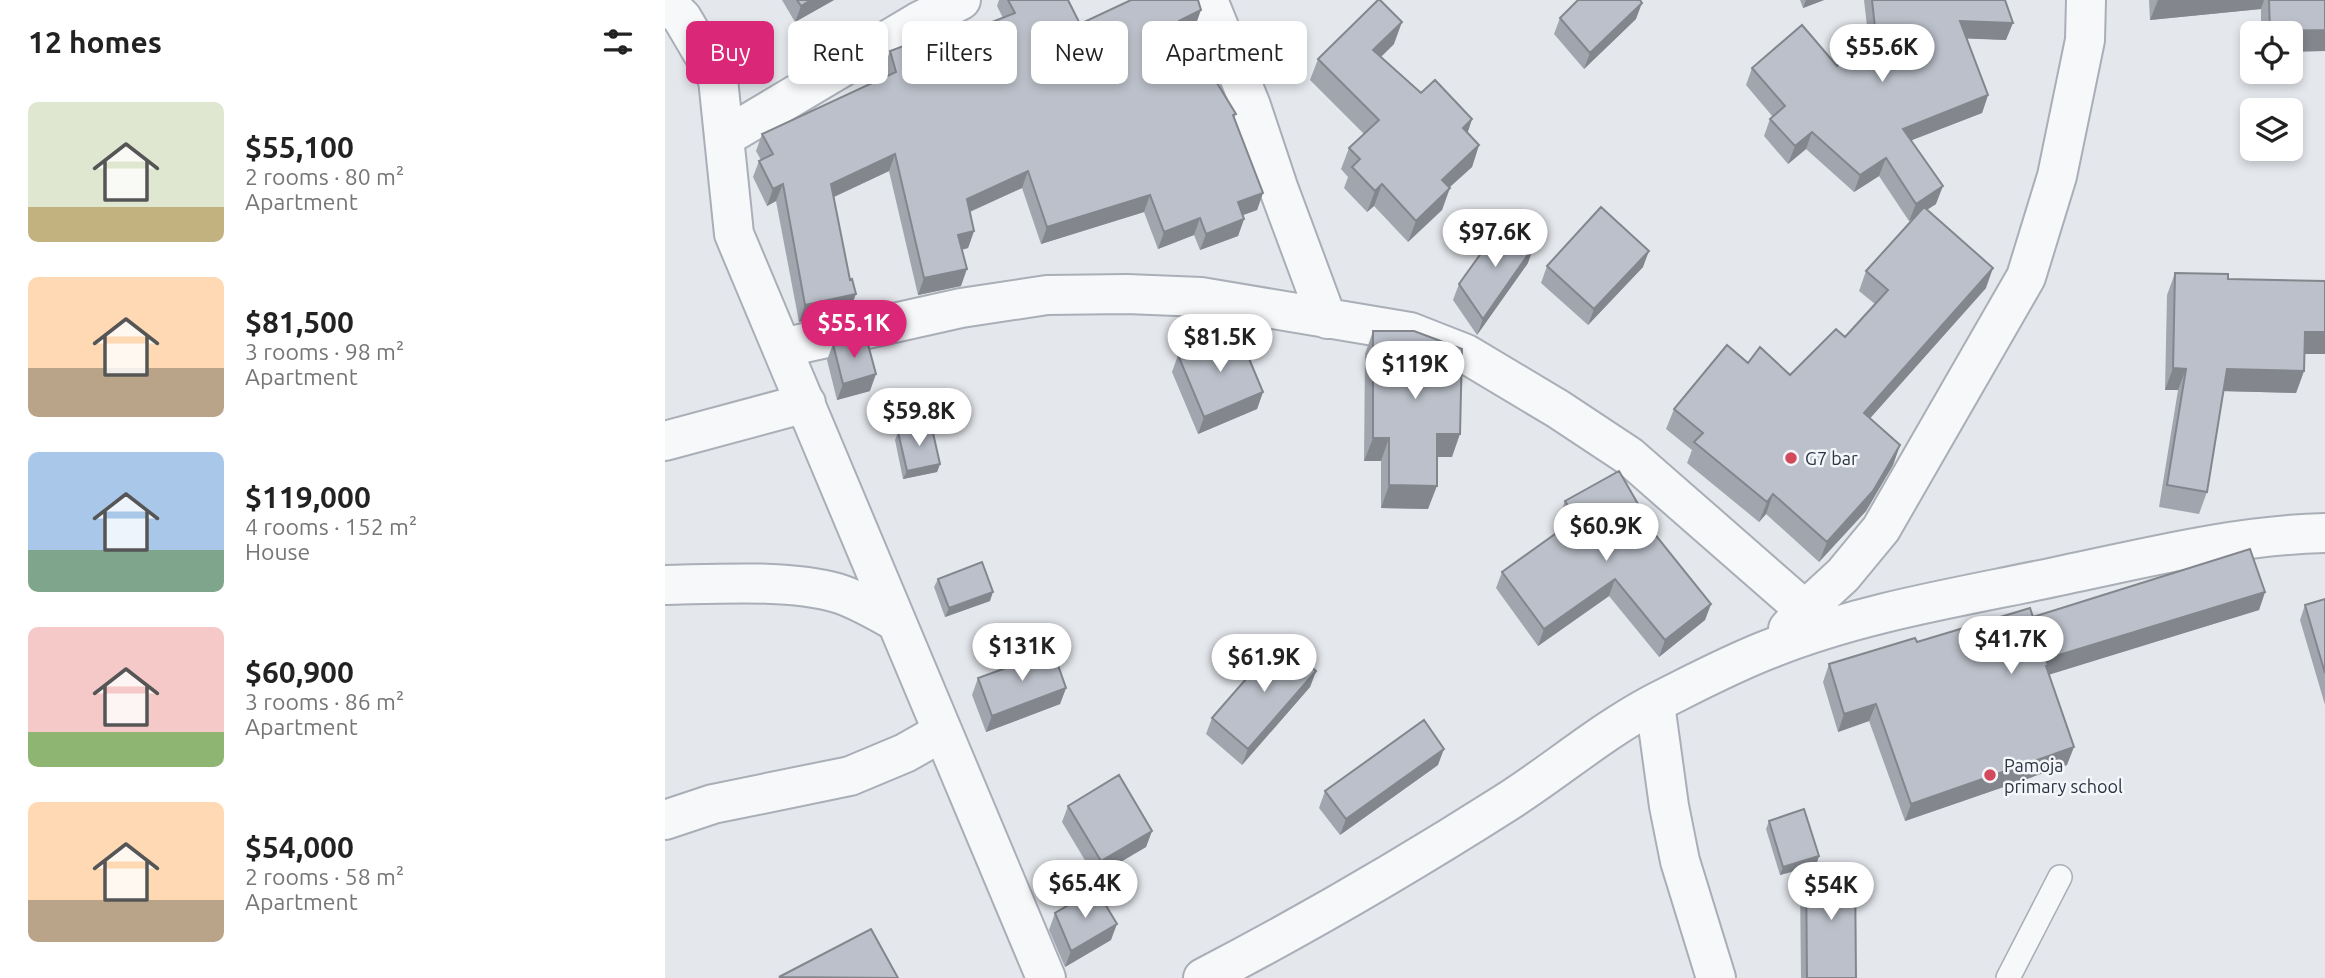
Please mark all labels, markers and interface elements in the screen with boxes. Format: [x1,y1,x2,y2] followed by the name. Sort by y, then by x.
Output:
[686,21,774,84] chip: Buy
[788,21,888,84] chip: Rent
[902,21,1017,84] chip: Filters
[1031,21,1128,84] chip: New
[1142,21,1307,84] chip: Apartment
[2240,21,2303,161] map controls
[2240,21,2303,84] button: locate
[599,23,637,61] icon: filters
[1825,24,1939,84] pin: $55.6K
[28,25,162,59] text: 12 homes
[1846,34,1918,59] text: $55.6K
[2240,98,2303,161] button: layers
[84,130,168,214] icon: home
[245,130,354,164] text: $55,100
[245,164,404,189] text: 2 rooms · 80 m²
[245,189,358,214] text: Apartment
[1438,210,1552,269] pin: $97.6K
[1459,219,1531,244] text: $97.6K
[797,300,911,360] pin: $55.1K
[84,305,168,389] icon: home
[245,305,354,339] text: $81,500
[818,310,890,335] text: $55.1K
[1163,314,1277,374] pin: $81.5K
[1184,324,1256,349] text: $81.5K
[245,339,404,364] text: 3 rooms · 98 m²
[1366,342,1464,401] pin: $119K
[1381,351,1449,376] text: $119K
[245,364,358,389] text: Apartment
[862,388,976,448] pin: $59.8K
[883,398,955,423] text: $59.8K
[1805,448,1858,468] place label: G7 bar
[1783,450,1799,466] marker: G7 bar
[84,480,168,564] icon: home
[245,480,371,514] text: $119,000
[1549,504,1663,563] pin: $60.9K
[1570,513,1642,538] text: $60.9K
[245,514,417,539] text: 4 rooms · 152 m²
[245,539,310,564] text: House
[1954,616,2068,676] pin: $41.7K
[973,624,1071,683] pin: $131K
[1975,626,2047,651] text: $41.7K
[988,633,1056,658] text: $131K
[1207,634,1321,694] pin: $61.9K
[1228,644,1300,669] text: $61.9K
[84,655,168,739] icon: home
[245,655,354,689] text: $60,900
[245,689,404,714] text: 3 rooms · 86 m²
[245,714,358,739] text: Apartment
[2004,755,2123,796] place label: Pamoja primary school
[1982,767,1998,783] marker: Pamoja primary school
[84,830,168,914] icon: home
[245,830,354,864] text: $54,000
[1028,860,1142,920] pin: $65.4K
[1790,862,1872,922] pin: $54K
[245,864,404,889] text: 2 rooms · 58 m²
[1049,870,1121,895] text: $65.4K
[1804,872,1858,897] text: $54K
[245,889,358,914] text: Apartment

